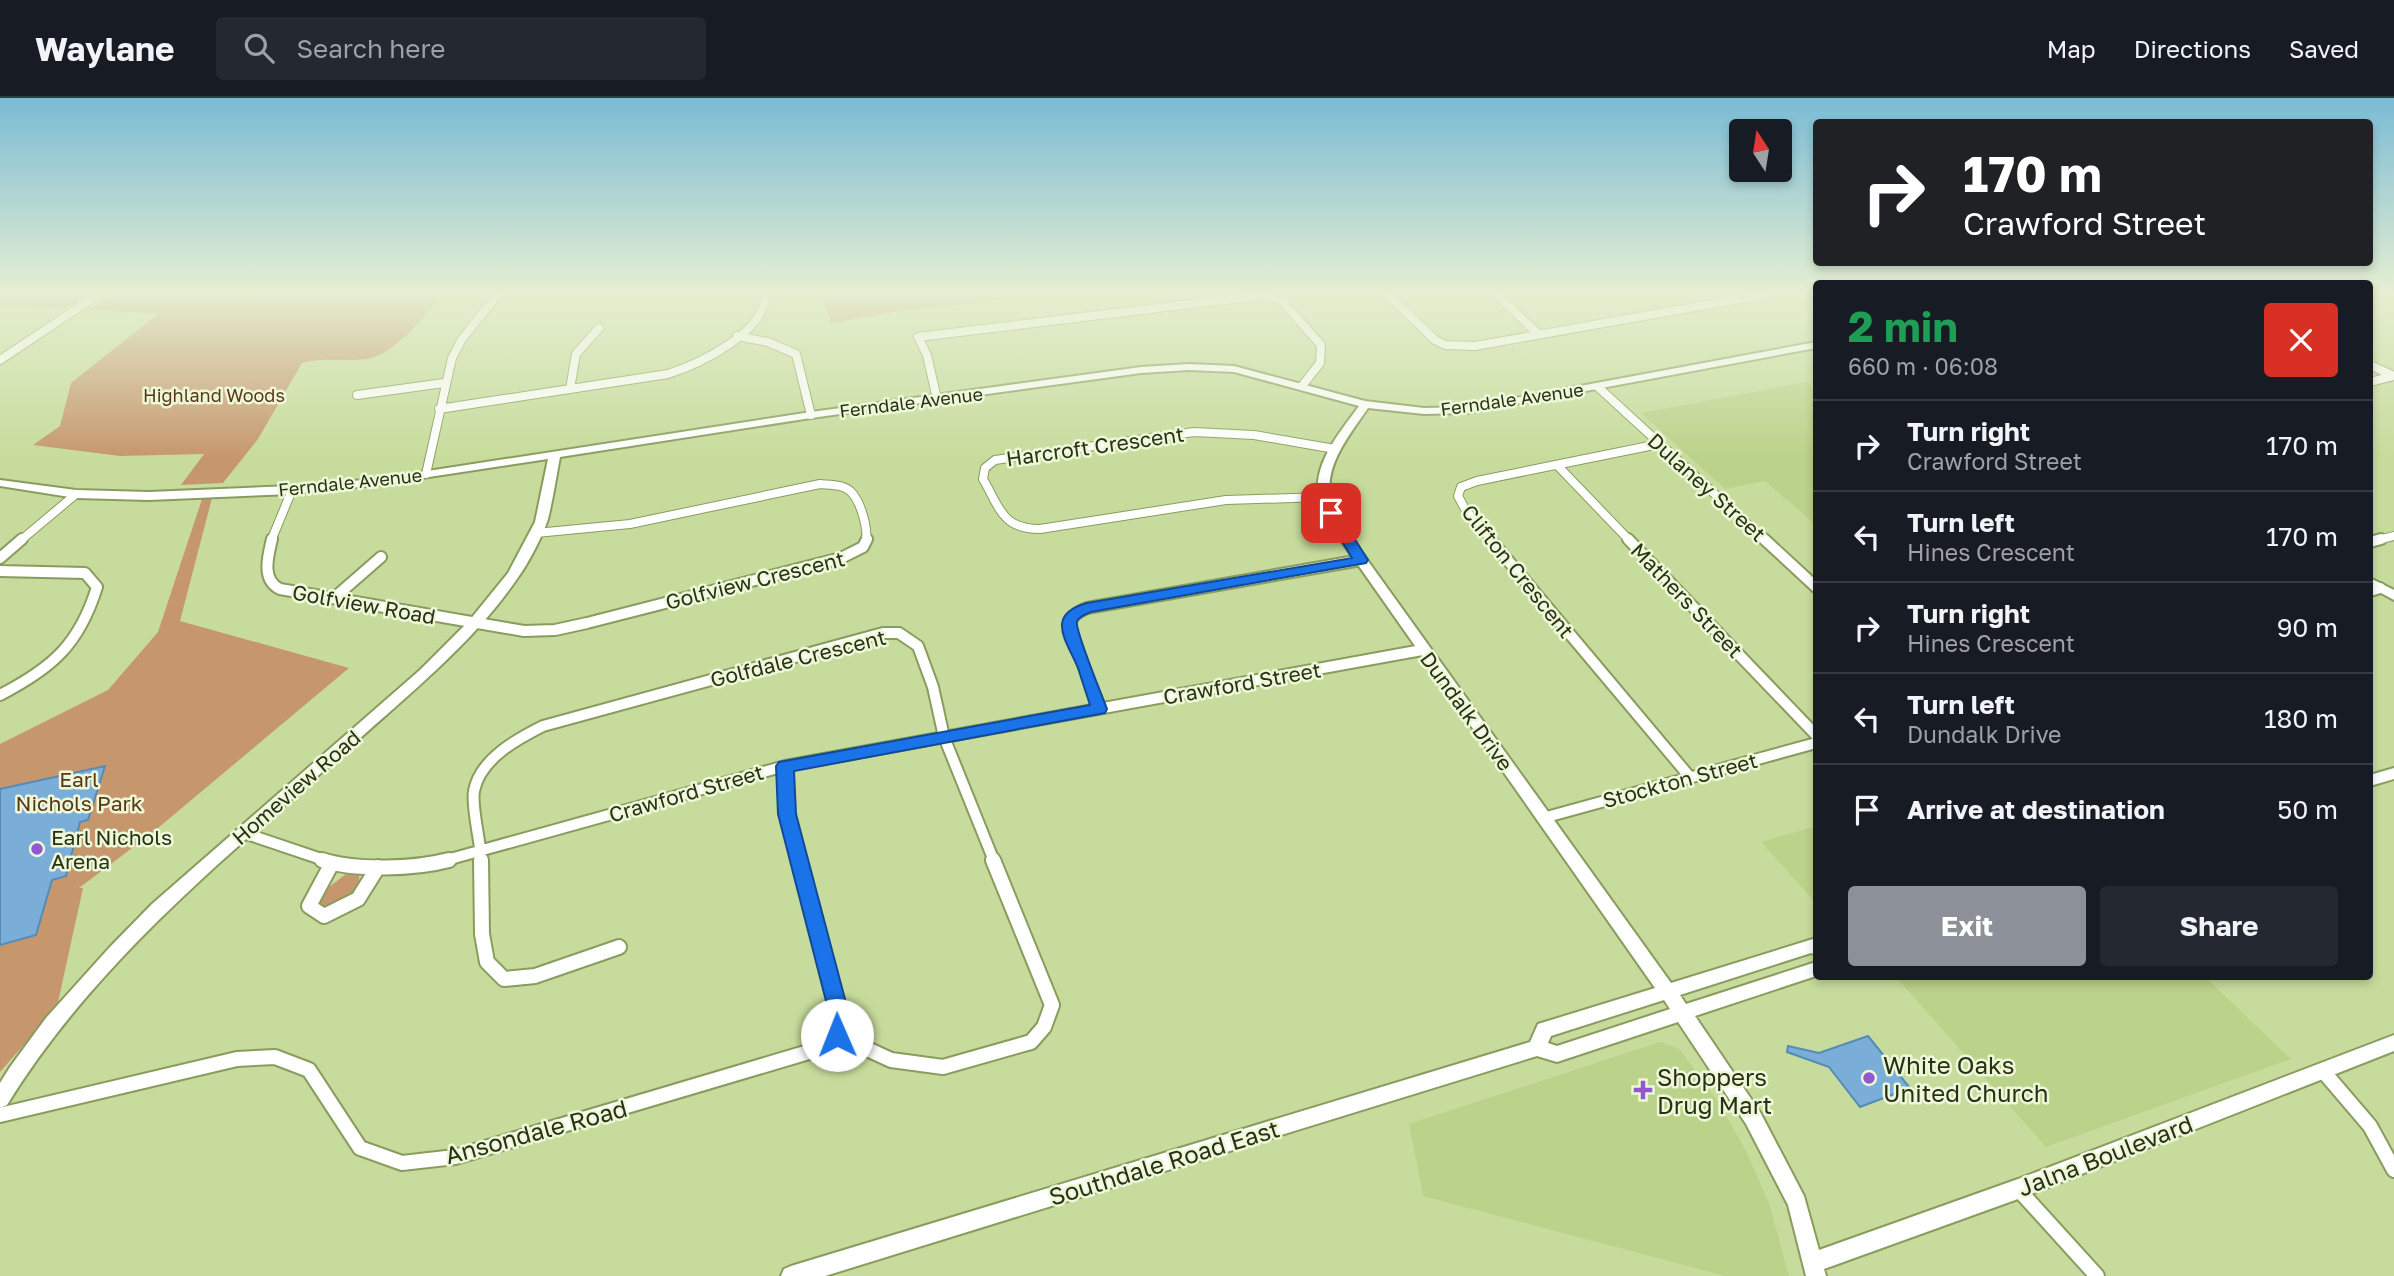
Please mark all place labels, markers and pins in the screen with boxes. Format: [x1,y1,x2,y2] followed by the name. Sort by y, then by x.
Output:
[1301,483,1361,543] pin
[51,824,172,874] place label: Earl Nichols Arena
[29,841,45,857] marker: Earl Nichols Arena
[1883,1050,2049,1107] place label: White Oaks United Church
[1657,1062,1772,1119] place label: Shoppers Drug Mart
[1861,1070,1877,1086] marker: White Oaks United Church
[1635,1082,1651,1098] marker: Shoppers Drug Mart

